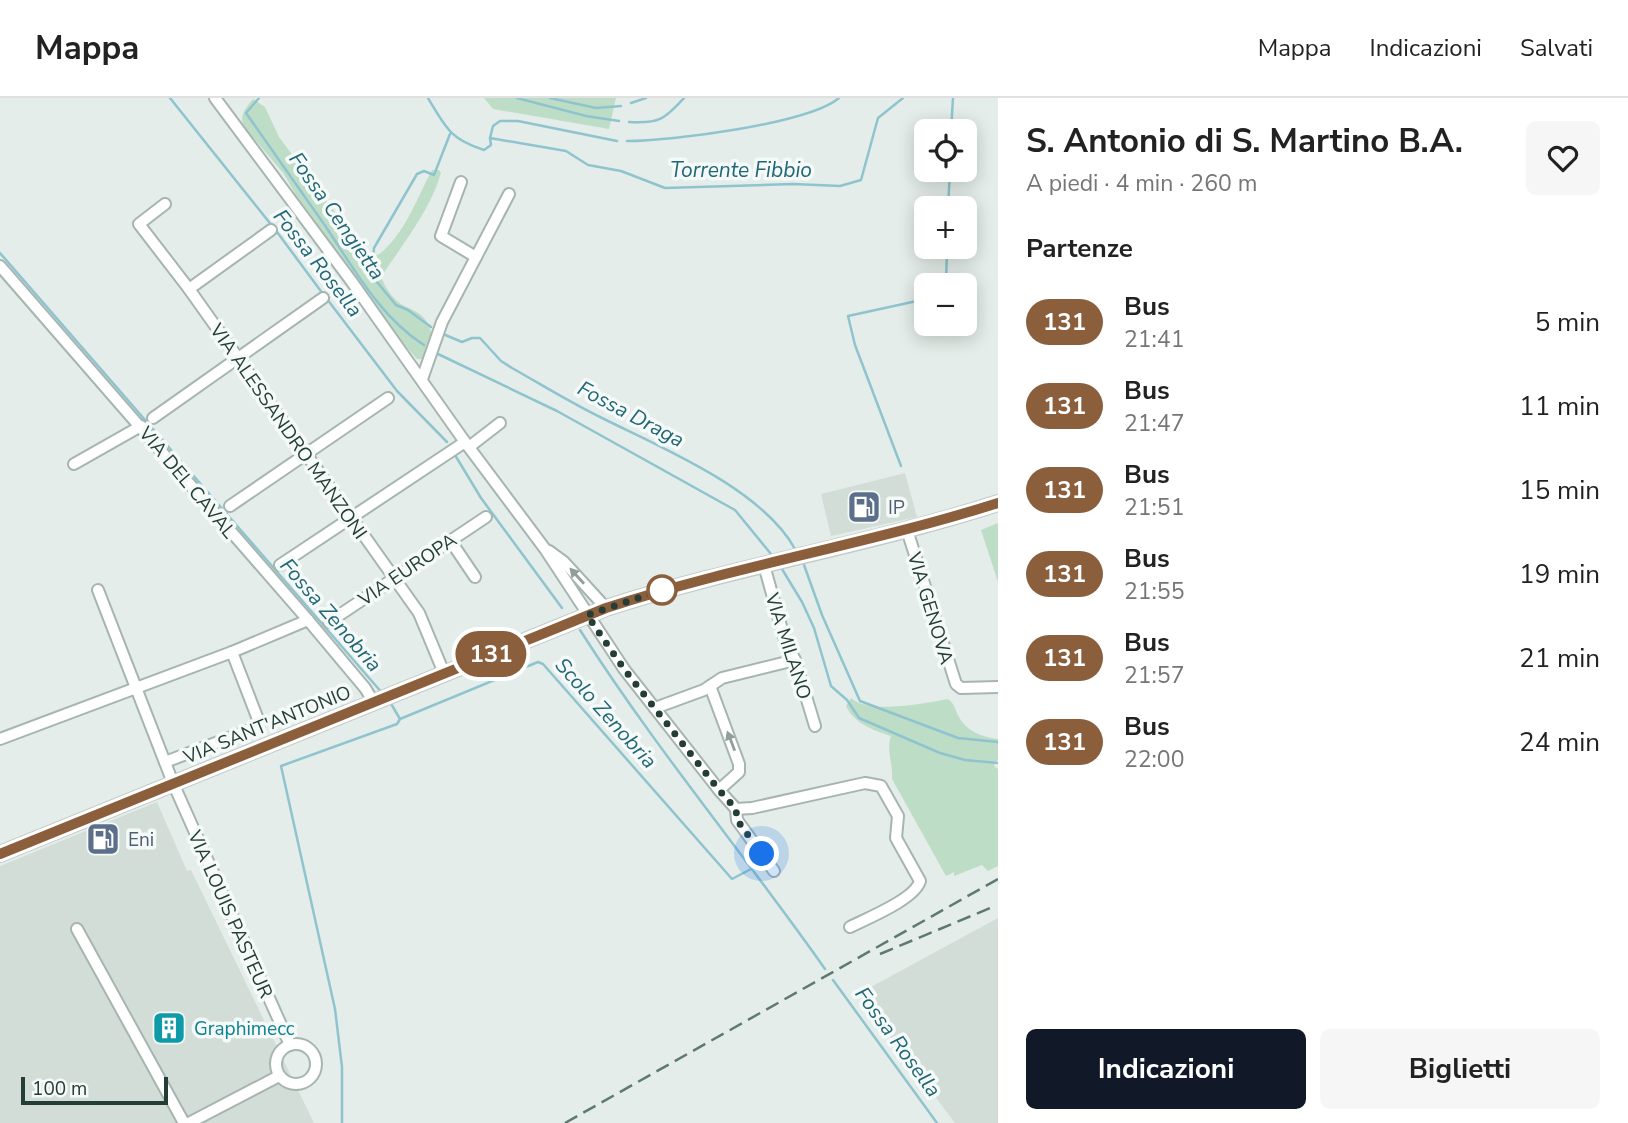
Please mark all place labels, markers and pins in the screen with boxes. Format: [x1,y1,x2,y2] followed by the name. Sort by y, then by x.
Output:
[845,488,883,526] fuel station icon: IP
[888,495,905,521] place label: IP
[647,575,677,605] unlabelled marker
[84,820,122,858] fuel station icon: Eni
[128,827,154,853] place label: Eni
[150,1009,188,1047] building icon: Graphimecc
[194,1016,295,1042] place label: Graphimecc

